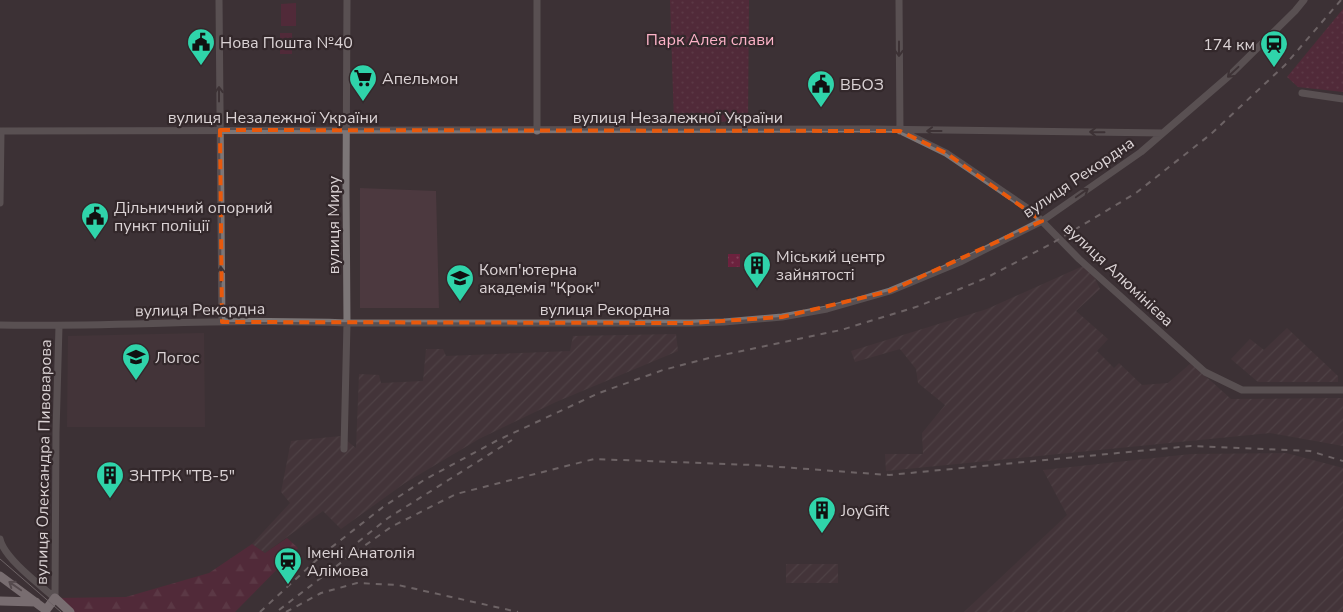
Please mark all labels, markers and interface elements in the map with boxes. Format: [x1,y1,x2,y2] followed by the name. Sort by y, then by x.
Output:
[186,27,216,66] public building icon: Нова Пошта №40
[646,29,774,51] park label: Парк Алея слави
[1259,29,1289,68] station icon: 174 км
[220,32,353,54] place label: Нова Пошта №40
[1203,34,1255,56] place label: 174 км
[894,40,904,56] one-way arrow
[348,63,378,102] supermarket icon: Апельмон
[1226,66,1239,78] one-way arrow
[382,68,458,90] place label: Апельмон
[806,69,836,108] public building icon: ВБОЗ
[840,74,884,96] place label: ВБОЗ
[214,86,224,102] one-way arrow
[168,107,378,129] street label: вулиця Незалежної України
[573,107,783,129] street label: вулиця Незалежної України
[926,126,942,136] one-way arrow
[1089,127,1105,137] one-way arrow
[1018,132,1139,223] street label: вулиця Рекордна
[323,175,345,274] street label: вулиця Миру
[1075,188,1089,198] one-way arrow
[114,197,273,237] place label: Дільничний опорний пункт поліції
[80,201,110,240] public building icon: Дільничний опорний пункт поліції
[1058,218,1178,332] street label: вулиця Алюмінієва
[776,246,885,286] place label: Міський центр зайнятості
[742,250,772,289] building icon: Міський центр зайнятості
[479,259,600,299] place label: Комп'ютерна академія "Крок"
[445,263,475,302] school or university icon: Комп'ютерна академія "Крок"
[216,266,226,282] one-way arrow
[135,298,265,322] street label: вулиця Рекордна
[540,299,670,321] street label: вулиця Рекордна
[31,339,57,585] street label: вулиця Олександра Пивоварова
[121,342,151,381] school or university icon: Логос
[155,347,200,369] place label: Логос
[95,460,125,499] building icon: ЗНТРК "ТВ-5"
[129,465,235,487] place label: ЗНТРК "ТВ-5"
[807,495,837,534] building icon: JoyGift
[840,500,889,522] place label: JoyGift
[307,542,415,582] place label: Імені Анатолія Алімова
[273,546,303,585] station icon: Імені Анатолія Алімова
[8,581,22,591] one-way arrow

